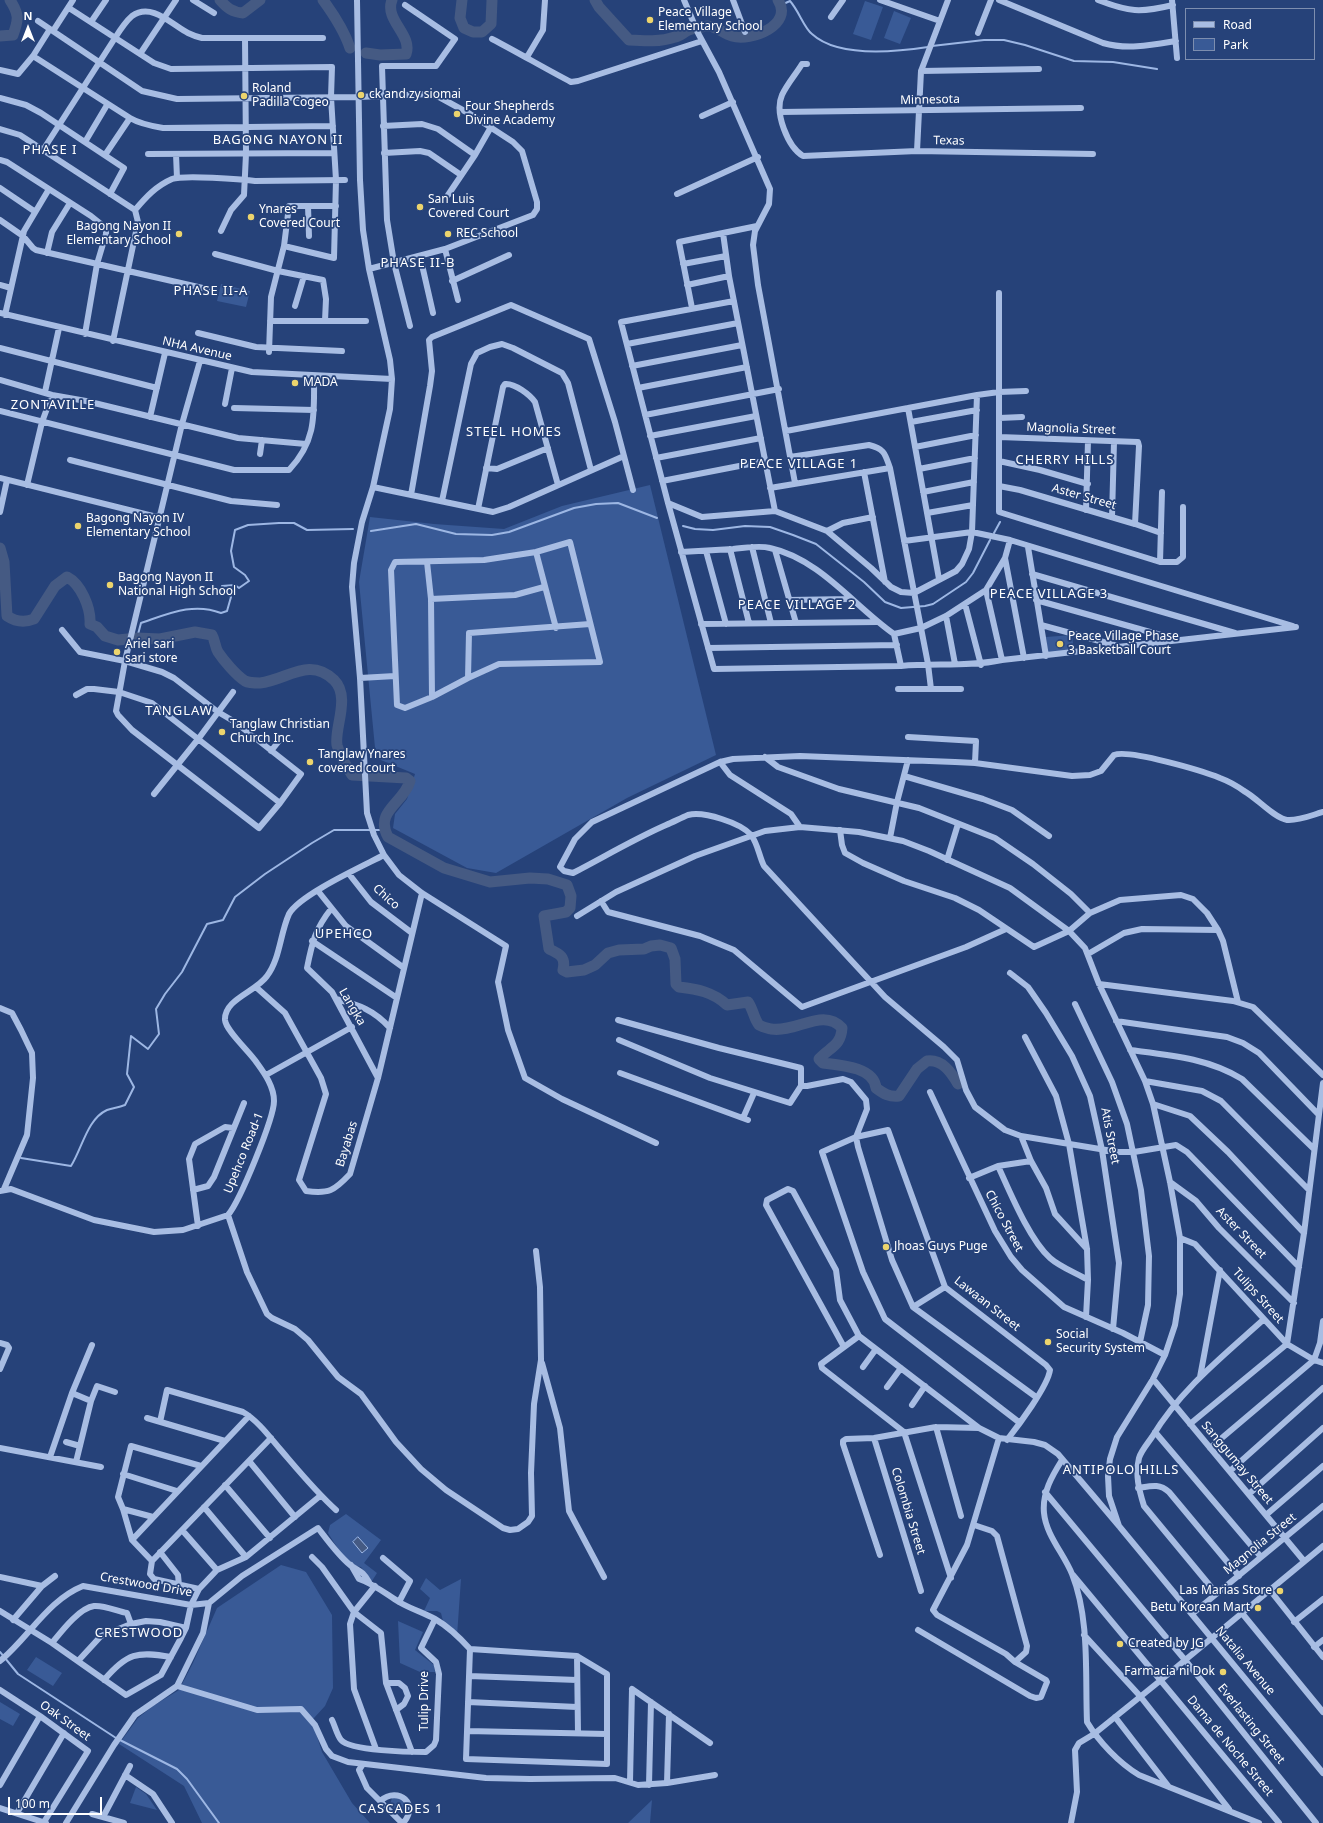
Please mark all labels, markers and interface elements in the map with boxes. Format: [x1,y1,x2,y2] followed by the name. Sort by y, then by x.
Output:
[658,6,763,34] place label: Peace Village Elementary School
[8,8,48,48] north arrow
[24,8,32,23] text: N
[1185,8,1315,60] legend
[645,15,655,25] marker: Peace Village Elementary School
[1223,16,1252,33] text: Road
[1223,36,1248,53] text: Park
[252,82,329,110] place label: Roland Padilla Cogeo
[369,88,461,102] place label: ck and zy siomai
[356,90,366,100] marker: ck and zy siomai
[239,91,249,101] marker: Roland Padilla Cogeo
[900,92,960,108] street label: Minnesota
[465,100,555,128] place label: Four Shepherds Divine Academy
[452,109,462,119] marker: Four Shepherds Divine Academy
[213,132,343,148] district label: BAGONG NAYON II
[933,134,965,148] street label: Texas
[23,142,77,158] district label: PHASE I
[428,193,509,221] place label: San Luis Covered Court
[415,202,425,212] marker: San Luis Covered Court
[259,203,340,231] place label: Ynares Covered Court
[246,212,256,222] marker: Ynares Covered Court
[66,220,171,248] place label: Bagong Nayon II Elementary School
[456,227,518,241] place label: REC School
[174,229,184,239] marker: Bagong Nayon II Elementary School
[443,229,453,239] marker: REC School
[381,255,455,271] district label: PHASE II-B
[174,283,248,299] district label: PHASE II-A
[161,334,233,364] street label: NHA Avenue
[303,376,338,390] place label: MADA
[290,378,300,388] marker: MADA
[11,397,95,413] district label: ZONTAVILLE
[1026,420,1116,438] street label: Magnolia Street
[466,424,562,440] district label: STEEL HOMES
[1016,452,1114,468] district label: CHERRY HILLS
[740,456,858,472] district label: PEACE VILLAGE 1
[1050,481,1118,513] street label: Aster Street
[86,512,191,540] place label: Bagong Nayon IV Elementary School
[73,521,83,531] marker: Bagong Nayon IV Elementary School
[118,571,236,599] place label: Bagong Nayon II National High School
[105,580,115,590] marker: Bagong Nayon II National High School
[990,586,1108,602] district label: PEACE VILLAGE 3
[738,597,856,613] district label: PEACE VILLAGE 2
[1068,630,1179,658] place label: Peace Village Phase 3 Basketball Court
[125,638,177,666] place label: Ariel sari sari store
[1055,639,1065,649] marker: Peace Village Phase 3 Basketball Court
[112,647,122,657] marker: Ariel sari sari store
[145,703,213,719] district label: TANGLAW
[230,718,330,746] place label: Tanglaw Christian Church Inc.
[217,727,227,737] marker: Tanglaw Christian Church Inc.
[318,748,405,776] place label: Tanglaw Ynares covered court
[305,757,315,767] marker: Tanglaw Ynares covered court
[370,881,402,913] street label: Chico
[315,926,373,942] district label: UPEHCO
[336,986,368,1028] street label: Langka
[1097,1106,1123,1166] street label: Atis Street
[221,1110,267,1196] street label: Upehco Road-1
[333,1119,361,1169] street label: Bayabas
[982,1188,1026,1254] street label: Chico Street
[1213,1204,1269,1262] street label: Aster Street
[894,1240,988,1254] place label: Jhoas Guys Puge
[881,1242,891,1252] marker: Jhoas Guys Puge
[1229,1265,1287,1327] street label: Tulips Street
[951,1274,1023,1334] street label: Lawaan Street
[1056,1328,1145,1356] place label: Social Security System
[1043,1337,1053,1347] marker: Social Security System
[1198,1419,1276,1507] street label: Sanggumay Street
[1063,1462,1179,1478] district label: ANTIPOLO HILLS
[888,1466,928,1556] street label: Colombia Street
[1221,1510,1299,1578] street label: Magnolia Street
[99,1570,193,1600] street label: Crestwood Drive
[1179,1584,1272,1598] place label: Las Marias Store
[1275,1586,1285,1596] marker: Las Marias Store
[1150,1601,1250,1615] place label: Betu Korean Mart
[1253,1603,1263,1613] marker: Betu Korean Mart
[1212,1624,1278,1698] street label: Natalia Avenue
[95,1625,183,1641] district label: CRESTWOOD
[1128,1637,1204,1651] place label: Created by JG
[1115,1639,1125,1649] marker: Created by JG
[1124,1665,1215,1679] place label: Farmacia ni Dok
[1218,1667,1228,1677] marker: Farmacia ni Dok
[418,1671,432,1731] street label: Tulip Drive
[1214,1681,1288,1767] street label: Everlasting Street
[1184,1693,1276,1799] street label: Dama de Noche Street
[37,1698,93,1744] street label: Oak Street
[10,1789,104,1815] scale bar
[15,1795,50,1812] text: 100 m
[359,1801,443,1817] district label: CASCADES 1

